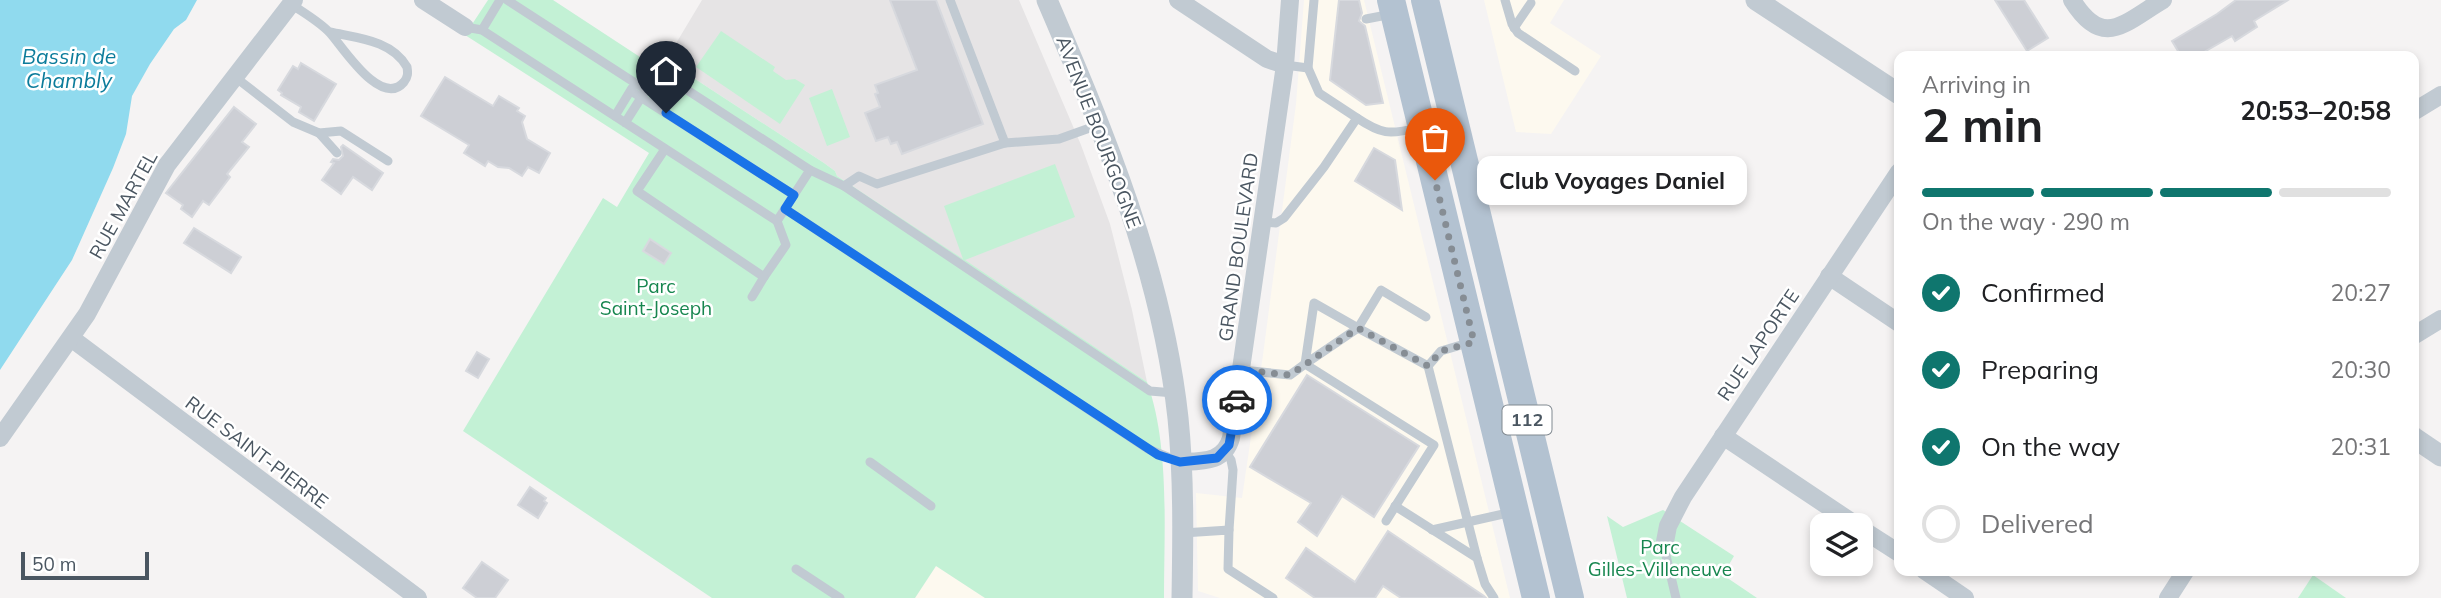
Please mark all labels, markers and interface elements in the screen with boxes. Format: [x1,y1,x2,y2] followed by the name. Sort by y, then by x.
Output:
[1051,33,1147,231] street label: AVENUE BOURGOGNE
[636,41,696,113] pin
[22,43,116,93] water label: Bassin de Chambly
[647,52,685,90] icon: home
[1922,70,2031,99] text: Arriving in
[2240,94,2391,127] text: 20:53–20:58
[1922,96,2043,154] text: 2 min
[1405,108,1465,180] pin
[1416,119,1454,157] icon: bag
[84,146,163,263] street label: RUE MARTEL
[1213,151,1263,343] street label: GRAND BOULEVARD
[1477,156,1746,204] callout: Club Voyages Daniel
[1499,166,1725,195] text: Club Voyages Daniel
[1922,207,2130,236] text: On the way · 290 m
[600,274,712,320] park label: Parc Saint-Joseph
[1922,274,1960,312] icon: check
[1981,276,2105,309] text: Confirmed
[2331,278,2391,307] text: 20:27
[1712,285,1804,405] street label: RUE LAPORTE
[1922,351,1960,389] icon: check
[1981,353,2099,386] text: Preparing
[2331,355,2391,384] text: 20:30
[1202,365,1272,435] courier
[1218,381,1256,419] icon: car
[181,390,333,514] street label: RUE SAINT-PIERRE
[1502,406,1552,434] road number: 112
[1922,428,1960,466] icon: check
[1981,430,2120,463] text: On the way
[2331,432,2391,461] text: 20:31
[1981,507,2094,540] text: Delivered
[1810,513,1873,576] map controls
[1810,513,1873,576] button: layers
[1588,535,1732,581] park label: Parc Gilles-Villeneuve
[21,549,149,581] scale bar
[32,552,76,576] text: 50 m

